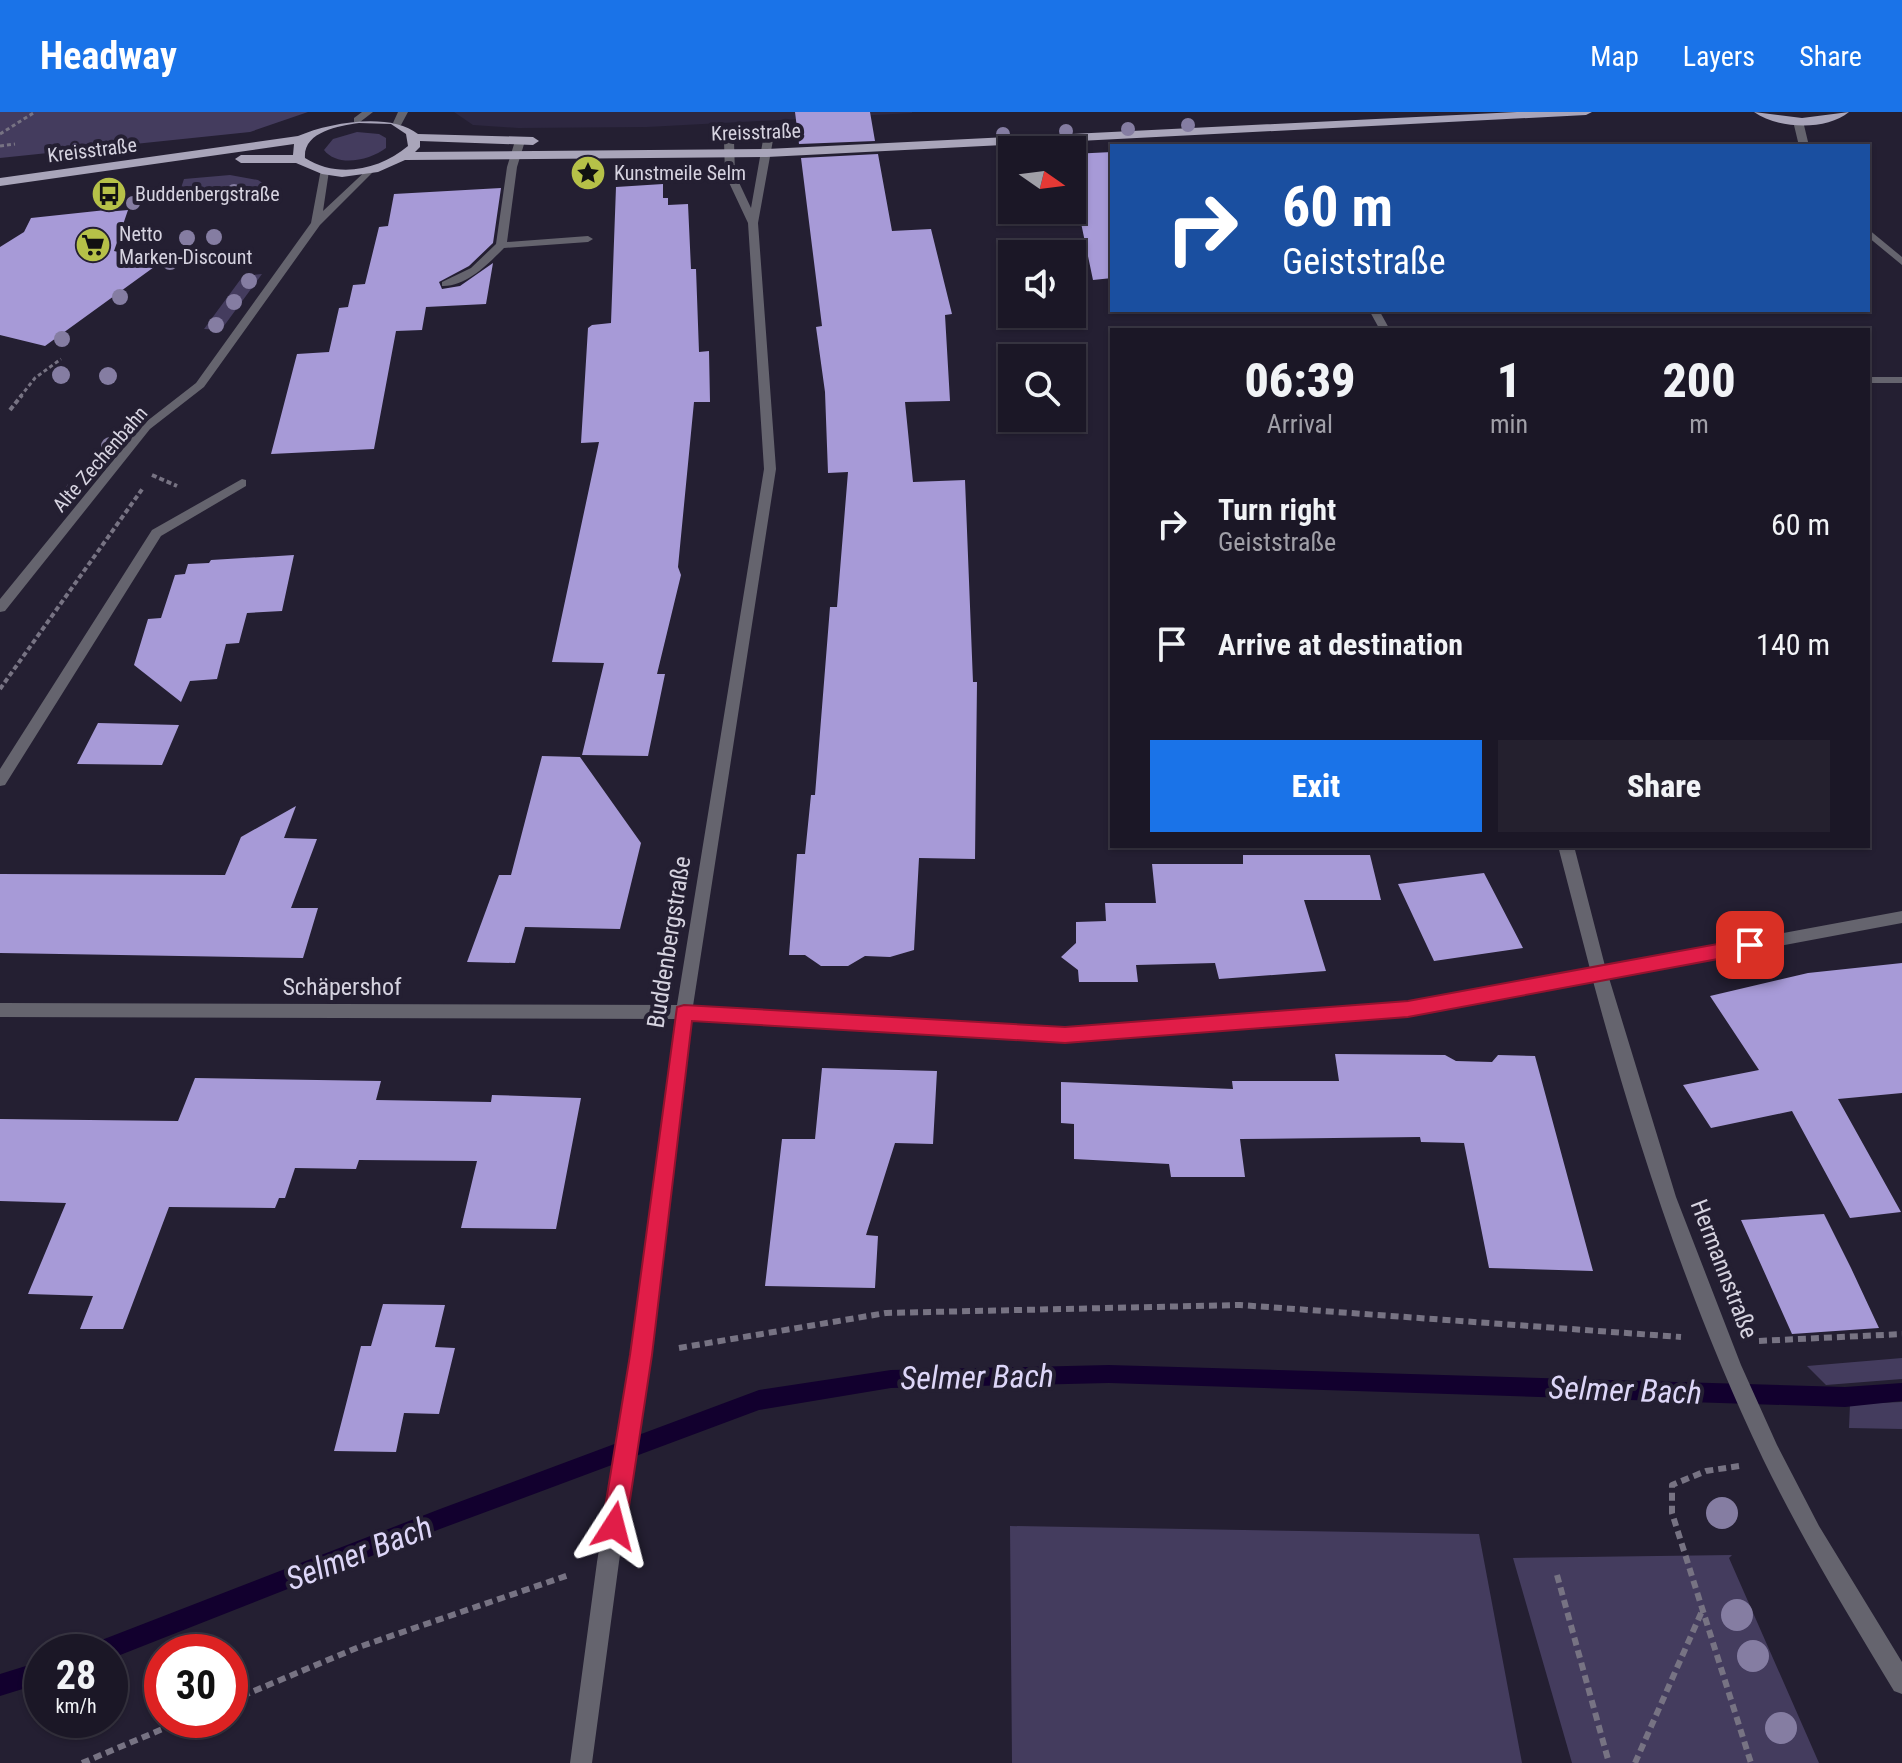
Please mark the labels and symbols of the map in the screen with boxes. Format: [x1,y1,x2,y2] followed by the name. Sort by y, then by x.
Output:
[711,118,801,146] street label: Kreisstraße
[46,133,138,167] street label: Kreisstraße
[998,136,1086,224] north arrow
[569,154,607,192] place icon: Kunstmeile Selm
[614,161,746,185] place label: Kunstmeile Selm
[90,175,128,213] bus stop icon: Buddenbergstraße
[135,182,280,206] place label: Buddenbergstraße
[119,222,252,269] place label: Netto Marken-Discount
[74,226,112,264] supermarket icon: Netto Marken-Discount
[48,401,152,517] street label: Alte Zechenbahn
[642,854,696,1030] street label: Buddenbergstraße
[1716,911,1784,979] pin
[282,973,402,1001] street label: Schäpershof
[1685,1196,1763,1342] street label: Hermannstraße
[900,1357,1054,1397] water label: Selmer Bach
[1548,1368,1702,1412] water label: Selmer Bach
[572,1484,656,1568] position arrow
[281,1508,437,1598] water label: Selmer Bach
[144,1634,248,1738] speed limit sign: 30

